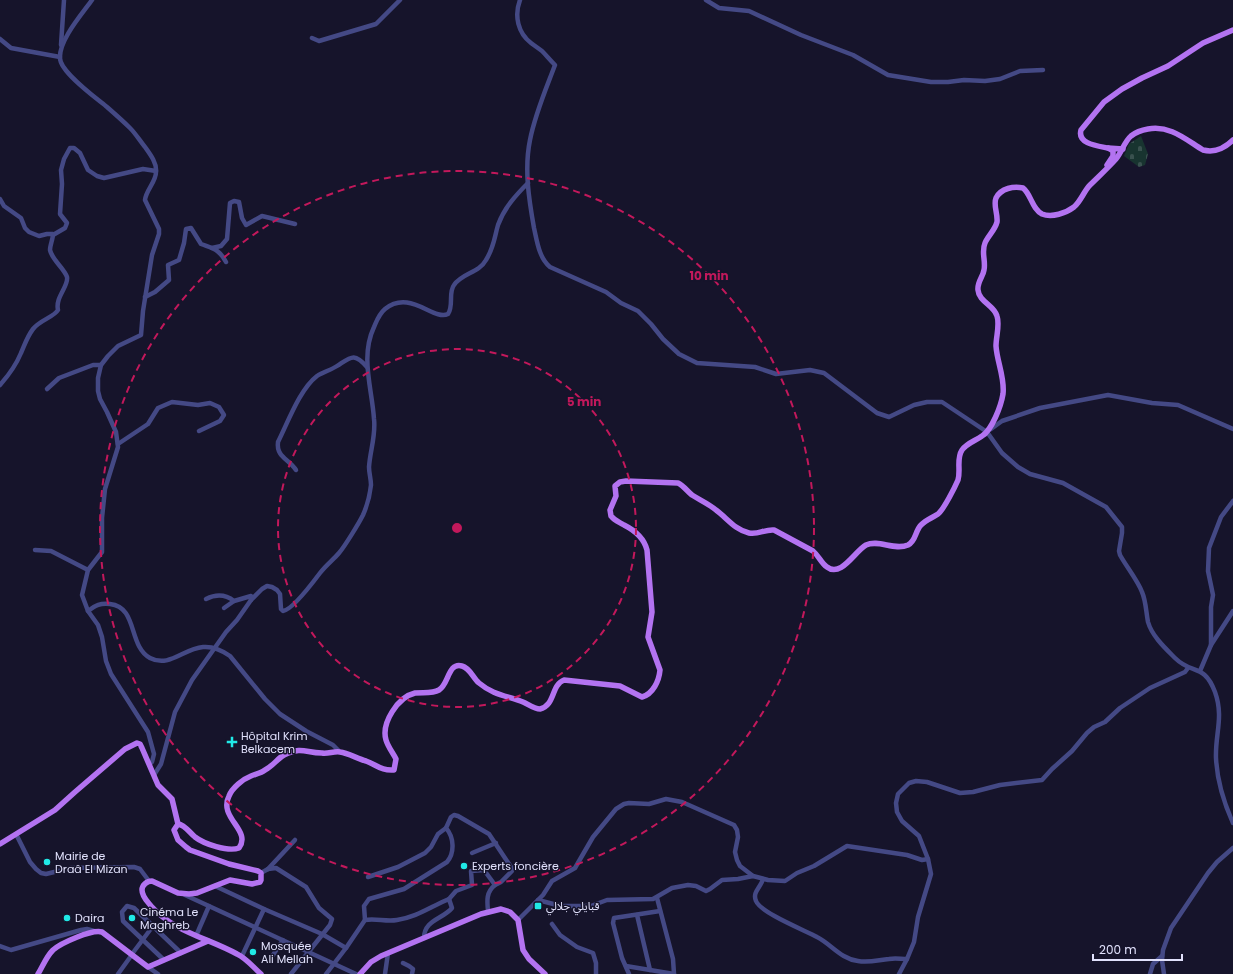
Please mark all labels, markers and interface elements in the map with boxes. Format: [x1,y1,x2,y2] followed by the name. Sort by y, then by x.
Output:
[689,267,729,284] text: 10 min
[567,393,601,410] text: 5 min
[450,521,464,535] centre of rings
[241,728,308,757] place label: Hôpital Krim Belkacem
[226,736,238,748] marker: Hôpital Krim Belkacem
[55,848,128,877] place label: Mairie de Draâ El Mizan
[42,857,52,867] marker: Mairie de Draâ El Mizan
[472,858,559,874] place label: Experts foncière
[459,861,469,871] marker: Experts foncière
[546,898,600,916] place label: قبايلي جلالي
[533,901,543,911] marker: قبايلي جلالي
[140,904,199,933] place label: Cinéma Le Maghreb
[75,910,104,926] place label: Daira
[62,913,72,923] marker: Daira
[127,913,137,923] marker: Cinéma Le Maghreb
[1093,936,1182,962] scale bar
[261,938,313,967] place label: Mosquée Ali Mellah
[1099,941,1137,958] text: 200 m
[248,947,258,957] marker: Mosquée Ali Mellah

